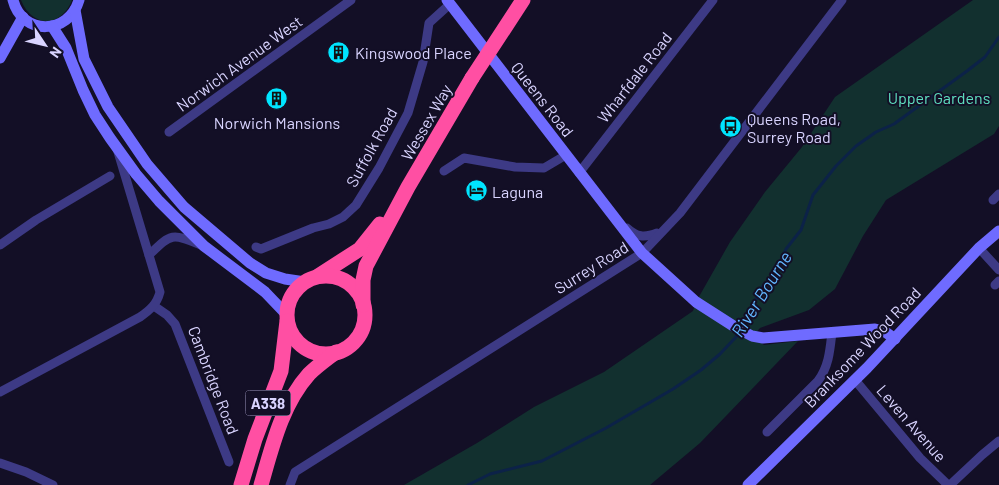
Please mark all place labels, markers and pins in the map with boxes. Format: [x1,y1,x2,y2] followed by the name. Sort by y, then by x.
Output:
[327,40,351,64] building icon: Kingswood Place
[355,43,472,62] place label: Kingswood Place
[265,86,289,110] building icon: Norwich Mansions
[747,109,841,146] place label: Queens Road, Surrey Road
[214,113,340,132] place label: Norwich Mansions
[719,115,743,139] bus stop icon: Queens Road, Surrey Road
[464,179,488,203] hotel icon: Laguna
[492,182,543,201] place label: Laguna

